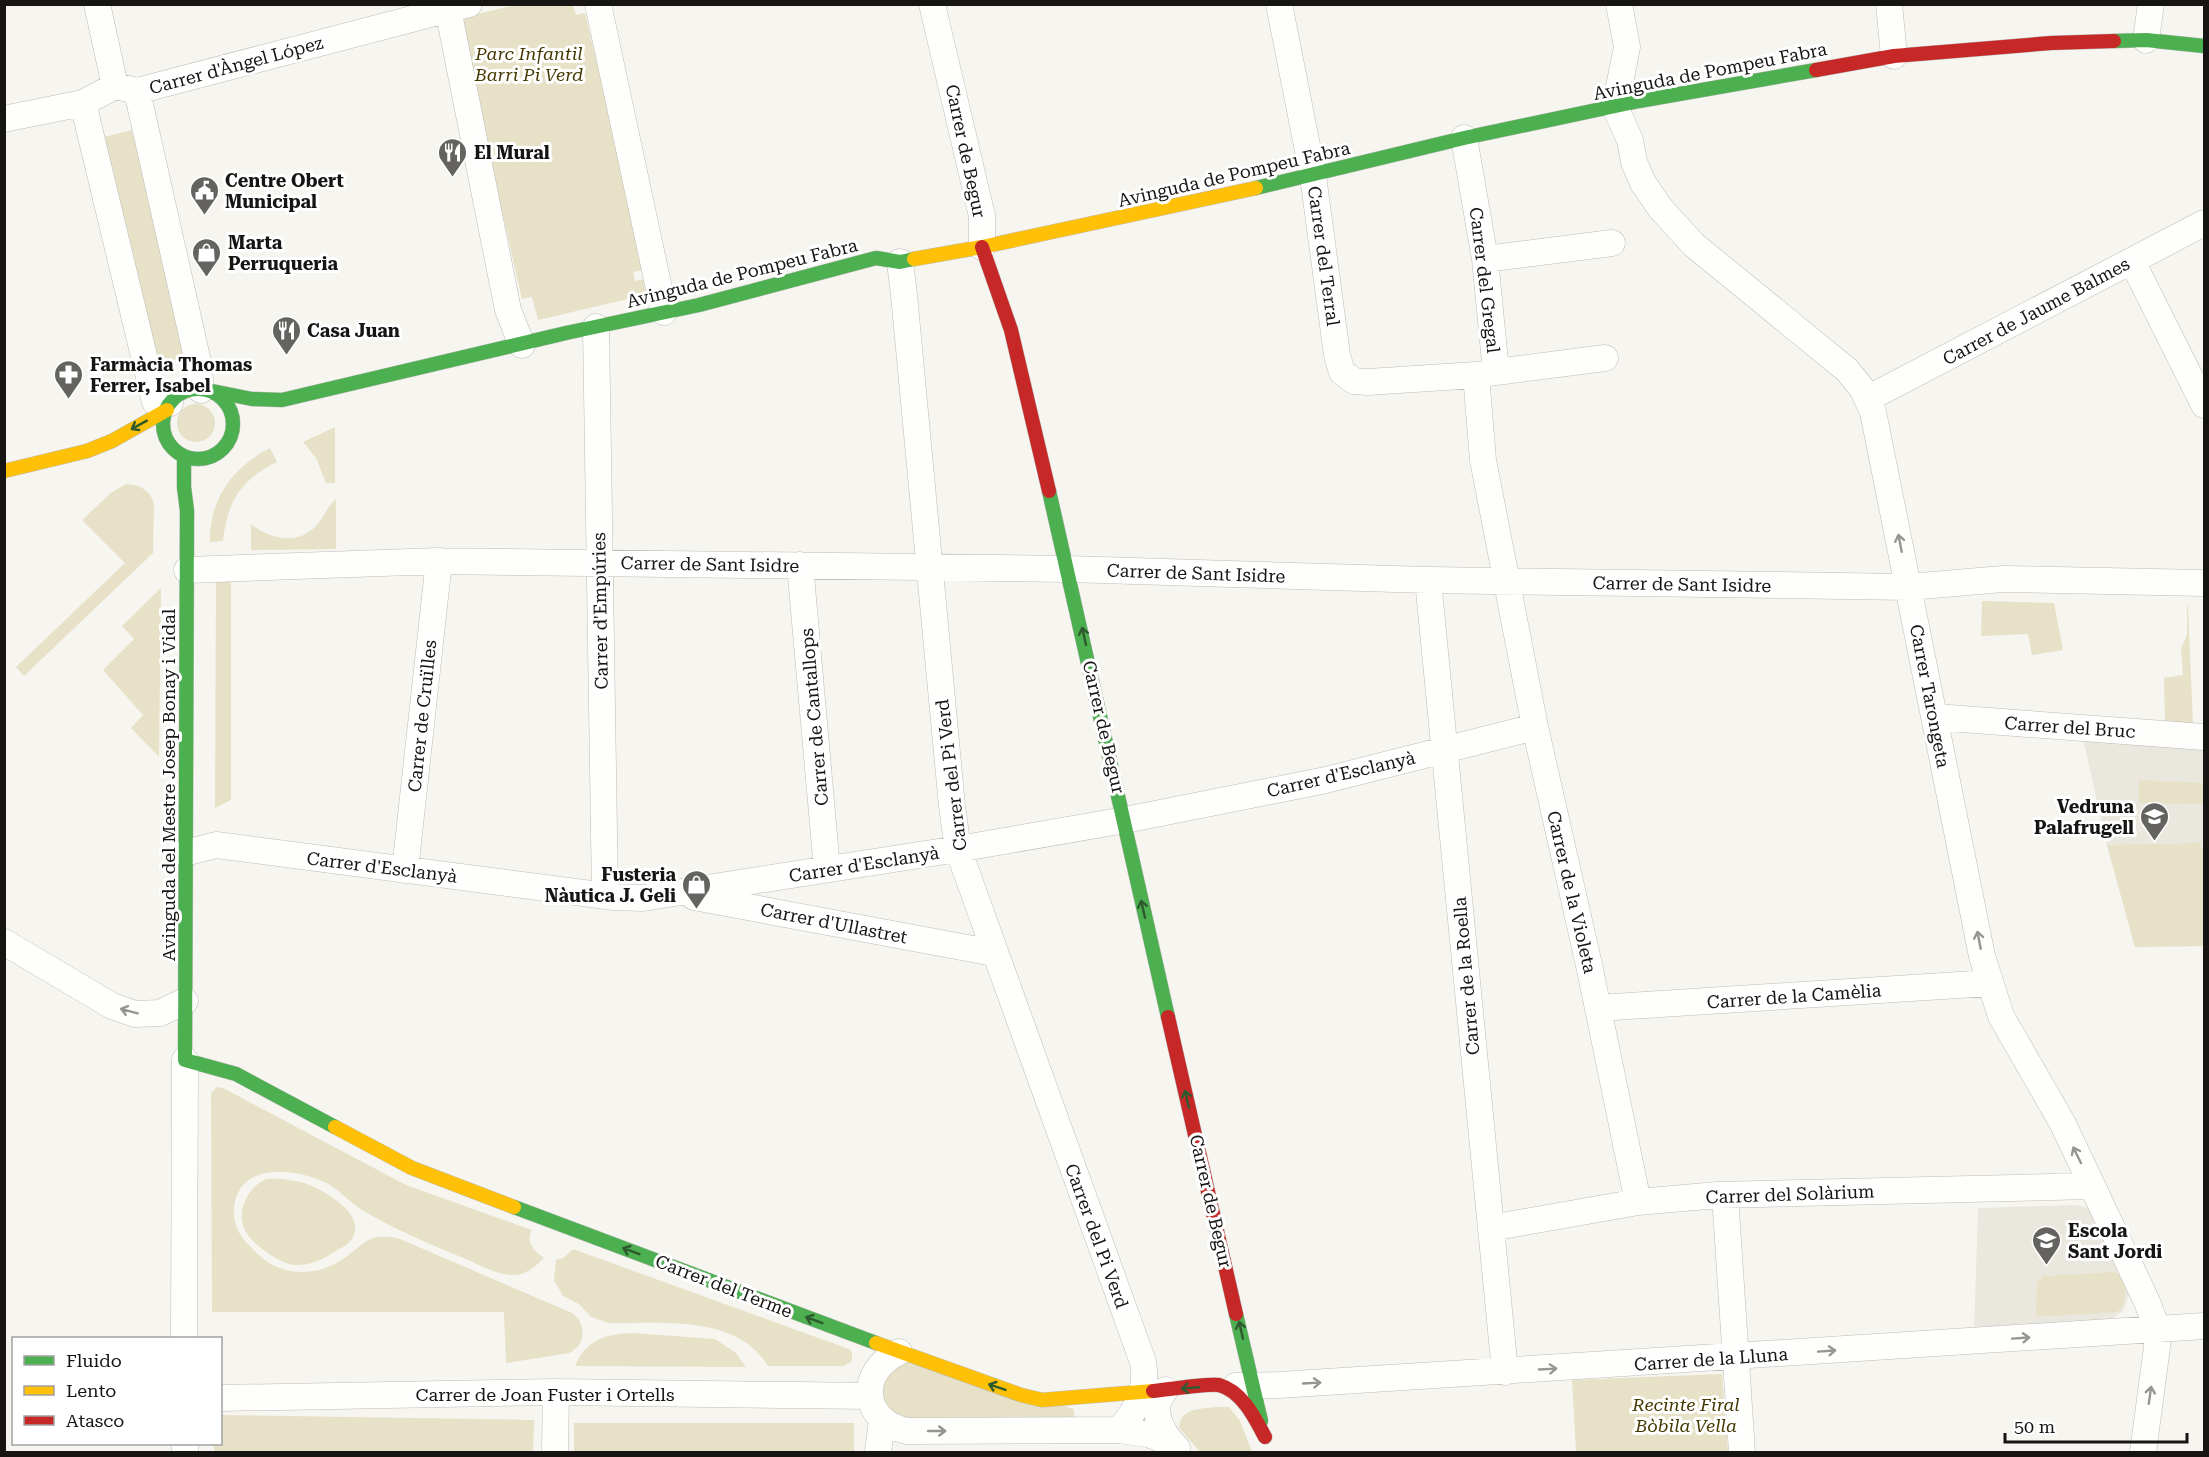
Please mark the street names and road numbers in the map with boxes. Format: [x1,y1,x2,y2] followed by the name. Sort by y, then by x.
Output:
[147,32,326,98] street label: Carrer d'Àngel López
[1591,38,1829,104] street label: Avinguda de Pompeu Fabra
[942,82,990,220] street label: Carrer de Begur
[1116,137,1352,211] street label: Avinguda de Pompeu Fabra
[1304,185,1344,328] street label: Carrer del Terral
[1466,206,1504,355] street label: Carrer del Gregal
[624,234,860,312] street label: Avinguda de Pompeu Fabra
[1939,253,2133,369] street label: Carrer de Jaume Balmes
[588,532,612,690] street label: Carrer d'Empúries
[620,552,800,576] street label: Carrer de Sant Isidre
[1106,559,1286,587] street label: Carrer de Sant Isidre
[1592,572,1772,596] street label: Carrer de Sant Isidre
[158,608,179,961] street label: Avinguda del Mestre Josep Bonay i Vidal
[1906,623,1954,770] street label: Carrer Tarongeta
[796,627,832,807] street label: Carrer de Cantallops
[404,639,440,793] street label: Carrer de Cruïlles
[1078,658,1130,796] street label: Carrer de Begur
[931,698,971,852] street label: Carrer del Pi Verd
[2004,712,2136,742] street label: Carrer del Bruc
[1265,747,1417,801] street label: Carrer d'Esclanyà
[1543,809,1601,976] street label: Carrer de la Violeta
[787,842,941,886] street label: Carrer d'Esclanyà
[305,847,459,887] street label: Carrer d'Esclanyà
[1449,896,1483,1056] street label: Carrer de la Roella
[759,898,909,948] street label: Carrer d'Ullastret
[1706,979,1882,1013] street label: Carrer de la Camèlia
[1185,1132,1237,1270] street label: Carrer de Begur
[1061,1161,1133,1312] street label: Carrer del Pi Verd
[1705,1181,1875,1207] street label: Carrer del Solàrium
[653,1250,796,1322] street label: Carrer del Terme
[1633,1343,1789,1375] street label: Carrer de la Lluna
[416,1384,674,1405] street label: Carrer de Joan Fuster i Ortells

